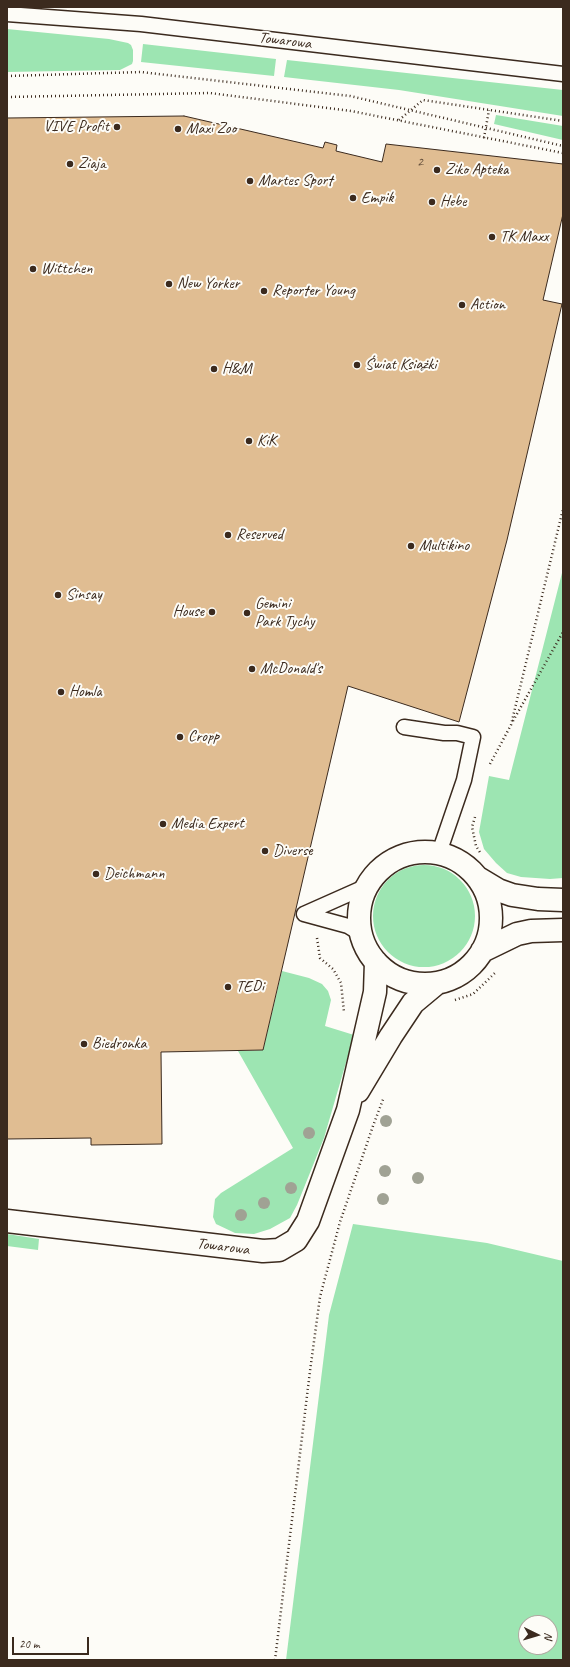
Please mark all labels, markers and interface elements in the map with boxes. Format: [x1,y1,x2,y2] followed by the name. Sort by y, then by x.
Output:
[258,28,312,54] street label: Towarowa
[43,117,109,137] place label: VIVE Profit
[186,119,236,139] place label: Maxi Zoo
[112,122,122,132] marker: VIVE Profit
[173,124,183,134] marker: Maxi Zoo
[78,154,106,174] place label: Ziaja
[417,154,423,170] house number: 2
[65,159,75,169] marker: Ziaja
[445,160,509,180] place label: Ziko Apteka
[432,165,442,175] marker: Ziko Apteka
[258,171,333,191] place label: Martes Sport
[245,176,255,186] marker: Martes Sport
[361,188,393,208] place label: Empik
[440,192,466,212] place label: Hebe
[348,193,358,203] marker: Empik
[427,197,437,207] marker: Hebe
[500,227,549,247] place label: TK Maxx
[487,232,497,242] marker: TK Maxx
[41,259,92,279] place label: Wittchen
[28,264,38,274] marker: Wittchen
[177,274,239,294] place label: New Yorker
[164,279,174,289] marker: New Yorker
[272,281,355,301] place label: Reporter Young
[259,286,269,296] marker: Reporter Young
[470,295,505,315] place label: Action
[457,300,467,310] marker: Action
[365,355,437,375] place label: Świat Książki
[222,359,252,379] place label: H&M
[352,360,362,370] marker: Świat Książki
[209,364,219,374] marker: H&M
[257,431,276,451] place label: KiK
[244,436,254,446] marker: KiK
[236,525,283,545] place label: Reserved
[223,530,233,540] marker: Reserved
[419,536,469,556] place label: Multikino
[406,541,416,551] marker: Multikino
[66,585,102,605] place label: Sinsay
[53,590,63,600] marker: Sinsay
[255,594,315,632] place label: Gemini Park Tychy
[173,602,204,622] place label: House
[207,607,217,617] marker: House
[242,608,252,618] marker: Gemini Park Tychy
[260,659,322,679] place label: McDonald's
[247,664,257,674] marker: McDonald's
[69,682,102,702] place label: Homla
[56,687,66,697] marker: Homla
[188,727,219,747] place label: Cropp
[175,732,185,742] marker: Cropp
[171,814,244,834] place label: Media Expert
[158,819,168,829] marker: Media Expert
[273,841,313,861] place label: Diverse
[260,846,270,856] marker: Diverse
[104,864,164,884] place label: Deichmann
[91,869,101,879] marker: Deichmann
[236,977,264,997] place label: TEDi
[223,982,233,992] marker: TEDi
[92,1034,146,1054] place label: Biedronka
[79,1039,89,1049] marker: Biedronka
[196,1234,250,1260] street label: Towarowa
[518,1615,558,1655] north arrow
[14,1629,91,1655] scale bar
[542,1632,556,1640] text: N
[19,1636,39,1652] text: 20 m

